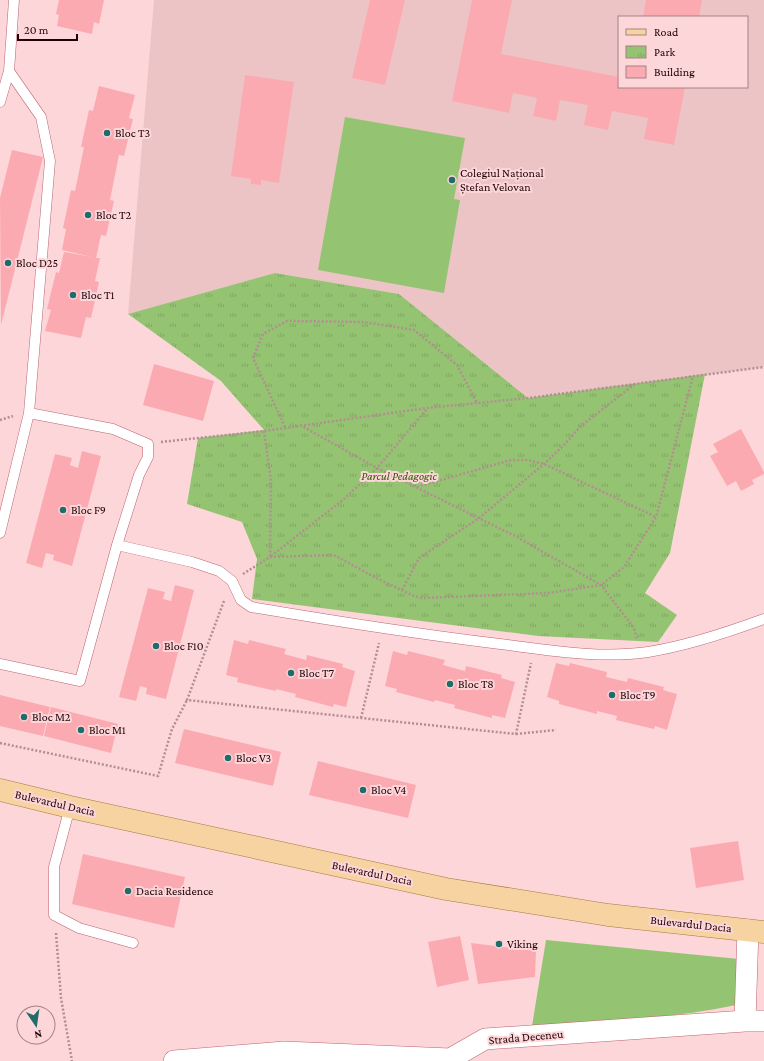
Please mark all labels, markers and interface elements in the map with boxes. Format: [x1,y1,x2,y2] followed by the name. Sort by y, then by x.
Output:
[18,16,77,42] scale bar
[618,16,748,88] legend
[24,23,49,37] text: 20 m
[654,25,679,39] text: Road
[654,45,676,59] text: Park
[654,65,695,79] text: Building
[115,126,150,140] place label: Bloc T3
[102,128,112,138] marker: Bloc T3
[460,166,544,195] place label: Colegiul Național Ștefan Velovan
[447,175,457,185] marker: Colegiul Național Ștefan Velovan
[96,208,131,222] place label: Bloc T2
[83,210,93,220] marker: Bloc T2
[16,256,58,270] place label: Bloc D25
[3,258,13,268] marker: Bloc D25
[81,288,114,302] place label: Bloc T1
[68,290,78,300] marker: Bloc T1
[361,469,438,483] park label: Parcul Pedagogic
[71,503,106,517] place label: Bloc F9
[58,505,68,515] marker: Bloc F9
[164,639,204,653] place label: Bloc F10
[151,641,161,651] marker: Bloc F10
[299,666,335,680] place label: Bloc T7
[286,668,296,678] marker: Bloc T7
[458,677,494,691] place label: Bloc T8
[445,679,455,689] marker: Bloc T8
[620,688,656,702] place label: Bloc T9
[607,690,617,700] marker: Bloc T9
[32,710,71,724] place label: Bloc M2
[19,712,29,722] marker: Bloc M2
[89,723,126,737] place label: Bloc M1
[76,725,86,735] marker: Bloc M1
[236,751,271,765] place label: Bloc V3
[223,753,233,763] marker: Bloc V3
[371,783,406,797] place label: Bloc V4
[358,785,368,795] marker: Bloc V4
[14,787,97,819] street label: Bulevardul Dacia
[331,858,414,888] street label: Bulevardul Dacia
[136,884,213,898] place label: Dacia Residence
[123,886,133,896] marker: Dacia Residence
[650,913,733,935] street label: Bulevardul Dacia
[507,937,538,951] place label: Viking
[494,939,504,949] marker: Viking
[16,1005,56,1045] north arrow
[488,1027,565,1047] street label: Strada Deceneu
[33,1028,43,1042] text: N

